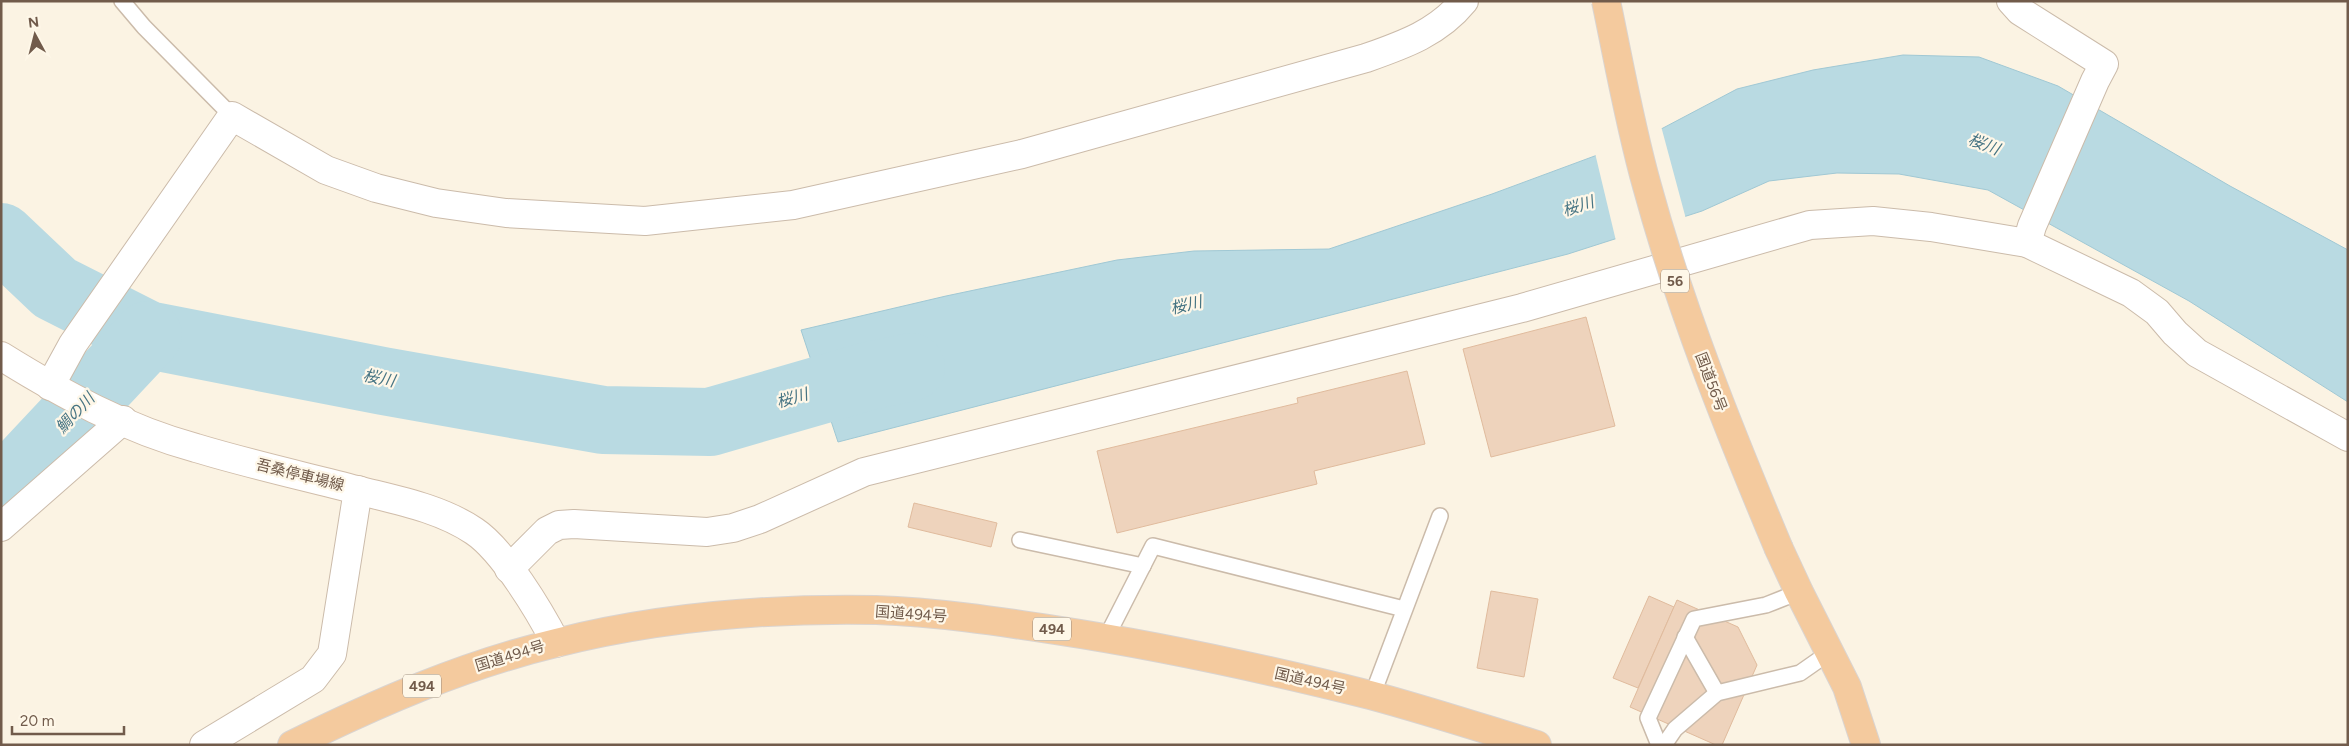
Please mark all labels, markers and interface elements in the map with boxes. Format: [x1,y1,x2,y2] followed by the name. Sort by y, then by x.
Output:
[10,10,60,60] north arrow
[27,13,40,32] text: N
[1966,129,2004,159] water label: 桜川
[1560,191,1598,220] water label: 桜川
[1661,270,1689,292] road number: 56
[1168,292,1206,318] water label: 桜川
[1691,350,1731,414] street label: 国道56号
[361,366,398,391] water label: 桜川
[774,384,812,412] water label: 桜川
[52,388,100,437] water label: 鯛の川
[254,455,346,495] street label: 吾桑停車場線
[874,603,948,625] street label: 国道494号
[1033,618,1071,640] road number: 494
[473,637,547,675] street label: 国道494号
[1273,664,1347,698] street label: 国道494号
[403,674,441,698] road number: 494
[12,704,125,736] scale bar
[20,712,54,730] text: 20 m

